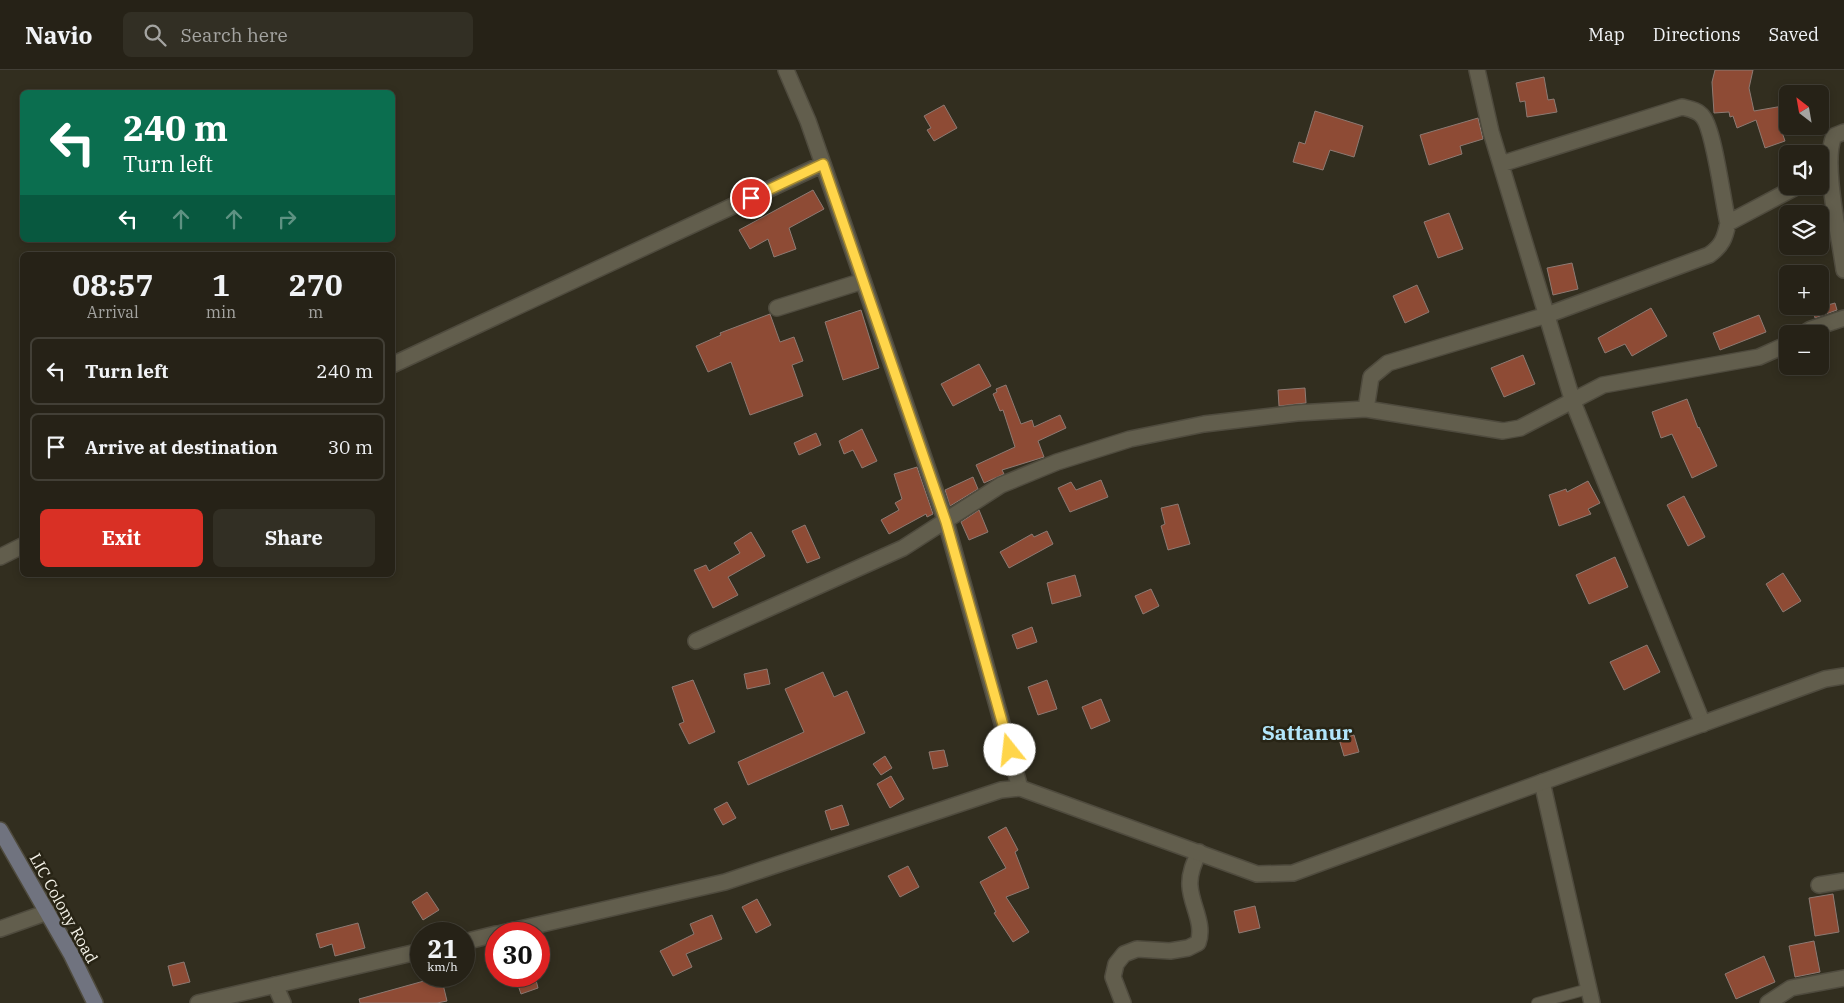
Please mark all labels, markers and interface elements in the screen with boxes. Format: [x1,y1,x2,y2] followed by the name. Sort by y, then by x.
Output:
[123,12,473,57] search box
[25,19,93,51] text: Navio
[141,21,169,49] icon: search
[181,23,288,47] text: Search here
[1588,23,1625,46] text: Map
[1653,23,1741,46] text: Directions
[1769,23,1819,46] text: Saved
[1779,85,1829,135] north arrow
[1779,85,1829,375] map controls
[123,105,228,151] text: 240 m
[40,110,105,175] icon: left
[1779,145,1829,195] button: sound
[123,149,213,178] text: Turn left
[730,177,772,219] pin
[737,184,765,212] icon: arrive
[114,205,142,233] icon: left
[167,205,195,233] icon: ahead
[220,205,248,233] icon: ahead
[273,205,301,233] icon: right
[1779,205,1829,255] button: layers
[72,265,153,304] text: 08:57
[212,265,230,304] text: 1
[289,265,343,304] text: 270
[1779,265,1829,315] button: +
[87,302,139,322] text: Arrival
[206,302,236,322] text: min
[308,302,323,322] text: m
[1779,325,1829,375] button: −
[42,357,70,385] icon: left
[85,359,168,383] text: Turn left
[316,359,373,383] text: 240 m
[42,433,70,461] icon: arrive
[85,435,278,459] text: Arrive at destination
[328,435,373,459] text: 30 m
[40,509,203,567] button: Exit
[213,509,375,567] button: Share
[1262,718,1353,746] district label: Sattanur
[983,723,1035,775] position arrow
[26,850,103,967] street label: LIC Colony Road
[485,922,550,987] speed limit sign: 30
[427,932,458,965] text: 21
[427,959,458,974] text: km/h

